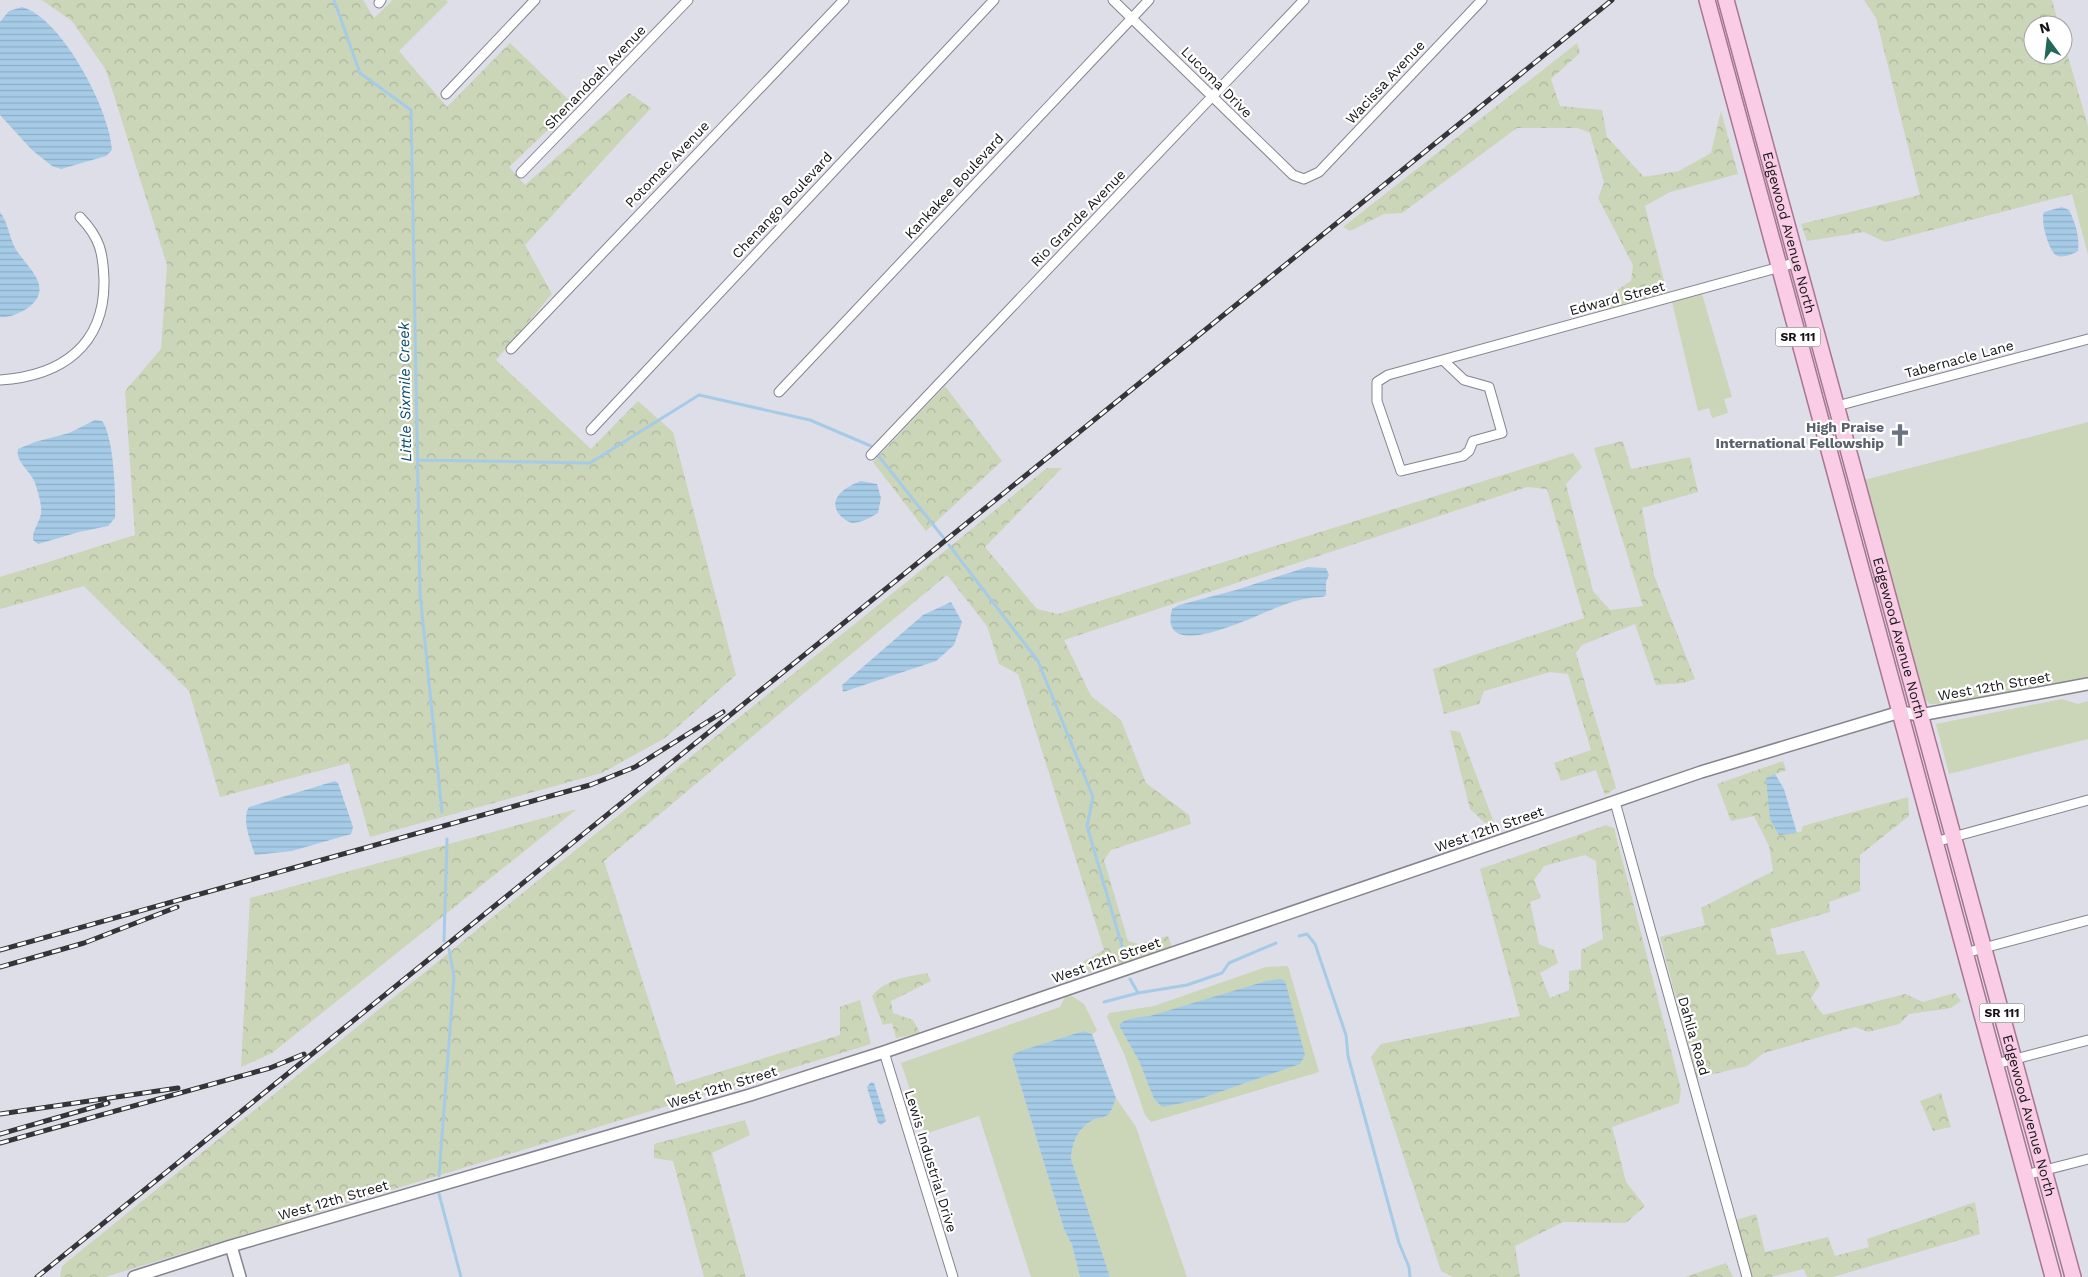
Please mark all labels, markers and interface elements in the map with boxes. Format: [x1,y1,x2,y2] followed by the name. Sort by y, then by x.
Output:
[2023,15,2073,65] north arrow
[2038,18,2052,37] text: N
[541,22,649,132] street label: Shenandoah Avenue
[1342,37,1428,127] street label: Wacissa Avenue
[1178,43,1256,121] street label: Lucoma Drive
[622,118,712,210] street label: Potomac Avenue
[901,130,1007,242] street label: Kankakee Boulevard
[728,148,836,262] street label: Chenango Boulevard
[1760,150,1819,315] street label: Edgewood Avenue North
[1027,166,1129,270] street label: Rio Grande Avenue
[1568,278,1667,318] street label: Edward Street
[395,321,415,462] water label: Little Sixmile Creek
[1776,328,1820,347] road number: SR 111
[1903,337,2015,381] street label: Tabernacle Lane
[1716,419,1884,451] place label: High Praise International Fellowship
[1887,422,1913,448] church icon: High Praise International Fellowship
[1870,555,1929,720] street label: Edgewood Avenue North
[1937,668,2052,704] street label: West 12th Street
[1433,803,1546,855] street label: West 12th Street
[1050,934,1163,986] street label: West 12th Street
[1675,995,1713,1077] street label: Dahlia Road
[1980,1004,2024,1022] road number: SR 111
[2000,1033,2059,1198] street label: Edgewood Avenue North
[665,1063,779,1111] street label: West 12th Street
[902,1088,960,1234] street label: Lewis Industrial Drive
[276,1177,390,1223] street label: West 12th Street

